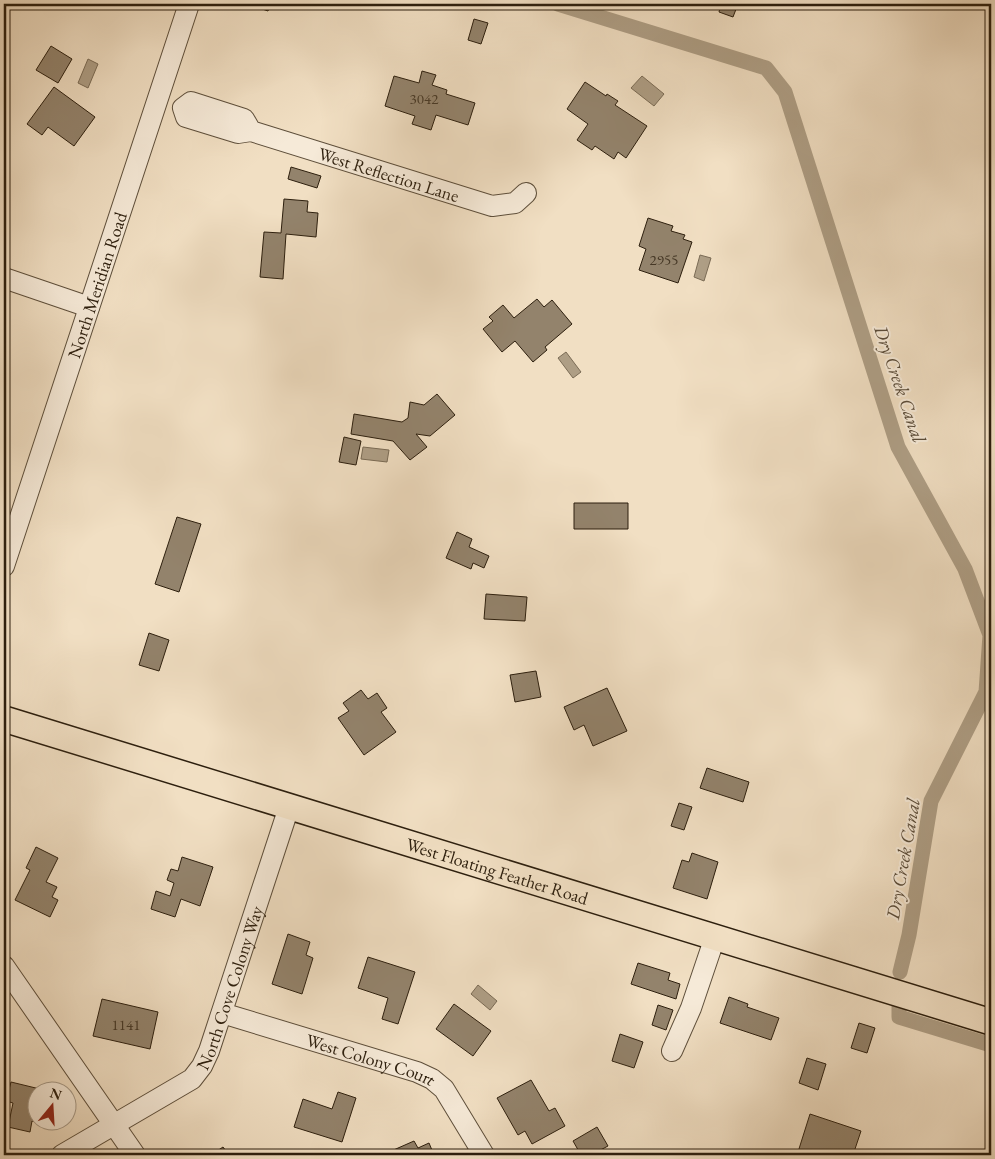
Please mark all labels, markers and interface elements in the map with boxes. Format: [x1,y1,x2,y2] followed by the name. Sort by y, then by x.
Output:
[410,89,439,108] house number: 3042
[316,141,462,207] street label: West Reflection Lane
[62,208,132,361] street label: North Meridian Road
[650,250,678,269] house number: 2955
[868,321,932,446] water label: Dry Creek Canal
[880,796,926,922] water label: Dry Creek Canal
[403,832,592,909] street label: West Floating Feather Road
[190,903,267,1073] street label: North Cove Colony Way
[112,1015,140,1034] house number: 1141
[304,1028,442,1090] street label: West Colony Court
[28,1082,78,1132] north arrow
[48,1083,65,1104] text: N

